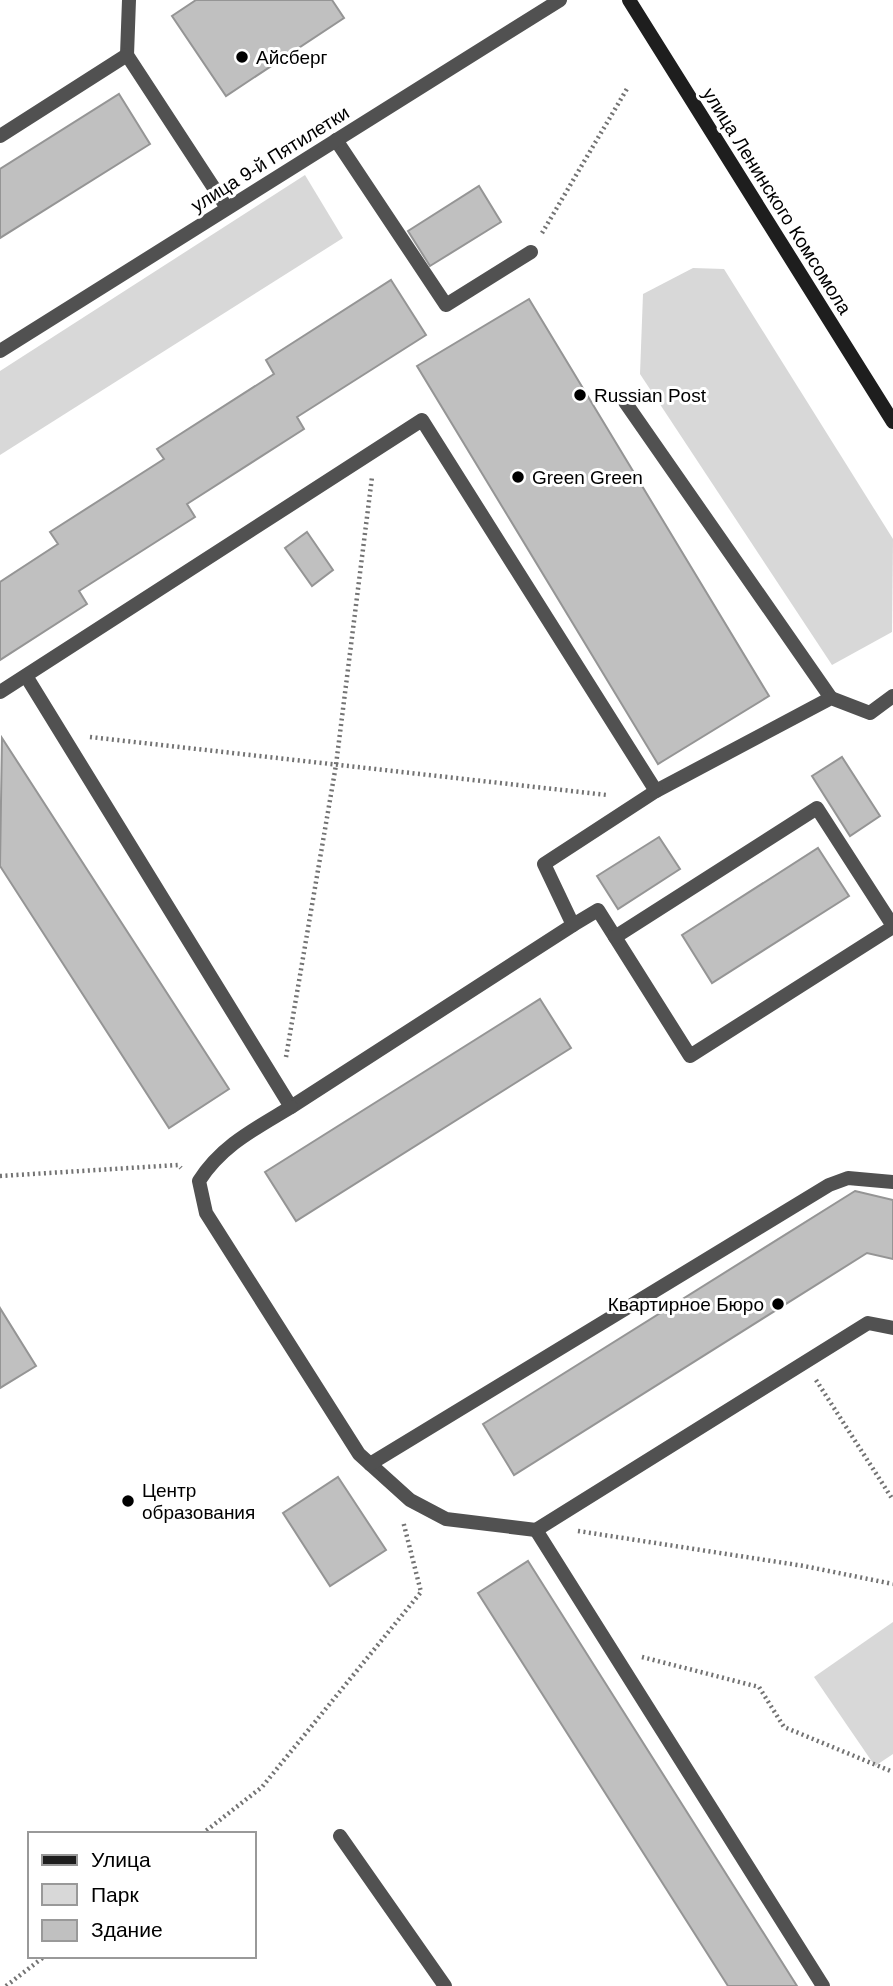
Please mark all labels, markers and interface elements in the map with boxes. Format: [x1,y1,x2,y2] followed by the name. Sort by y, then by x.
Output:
[256,47,328,68] place label: Айсберг
[234,49,250,65] marker: Айсберг
[698,84,856,318] street label: улица Ленинского Комсомола
[187,102,353,216] street label: улица 9-й Пятилетки
[594,385,707,406] place label: Russian Post
[572,387,588,403] marker: Russian Post
[532,467,643,488] place label: Green Green
[510,469,526,485] marker: Green Green
[608,1294,764,1315] place label: Квартирное Бюро
[770,1296,786,1312] marker: Квартирное Бюро
[142,1480,255,1523] place label: Центр образования
[120,1493,136,1509] marker: Центр образования
[28,1832,256,1958] legend
[91,1848,151,1871] text: Улица
[91,1883,139,1906] text: Парк
[91,1918,163,1941] text: Здание

